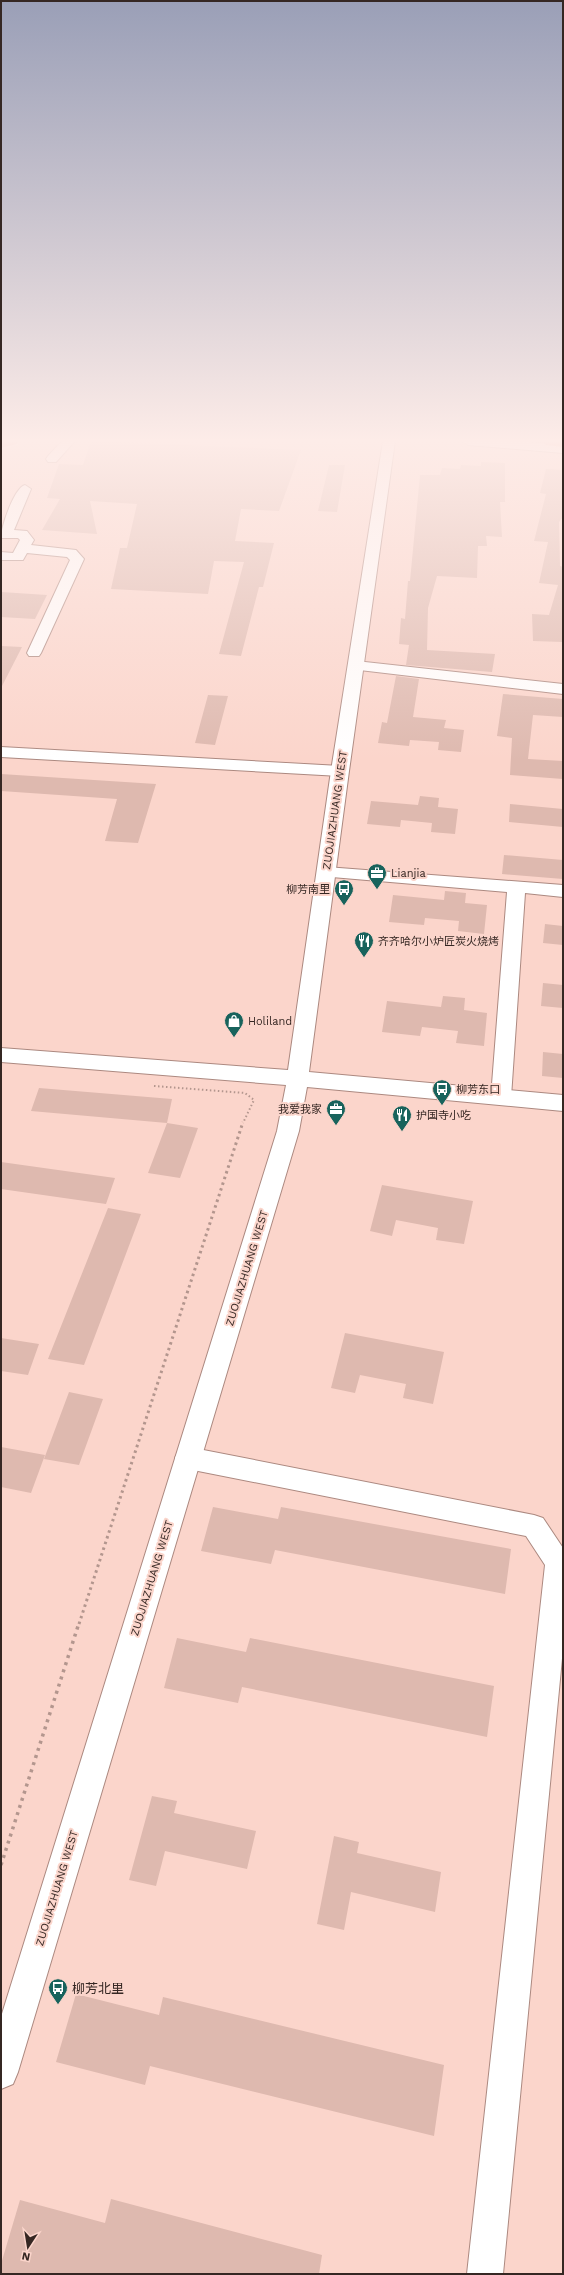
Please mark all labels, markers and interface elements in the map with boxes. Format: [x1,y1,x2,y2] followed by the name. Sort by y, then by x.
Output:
[320,749,350,870] street label: ZUOJIAZHUANG WEST
[366,862,388,890] office icon: Lianjia
[391,867,426,880] place label: Lianjia
[333,878,355,906] bus stop icon: 柳芳南里
[286,883,330,896] place label: 柳芳南里
[353,930,375,958] restaurant icon: 齐齐哈尔小炉匠炭火烧烤
[378,935,499,948] place label: 齐齐哈尔小炉匠炭火烧烤
[223,1010,245,1038] shop icon: Holiland
[248,1015,292,1028] place label: Holiland
[431,1078,453,1106] bus stop icon: 柳芳东口
[456,1083,500,1096] place label: 柳芳东口
[325,1098,347,1126] office icon: 我爱我家
[278,1103,322,1116] place label: 我爱我家
[391,1104,413,1132] restaurant icon: 护国寺小吃
[416,1109,471,1122] place label: 护国寺小吃
[223,1208,271,1327] street label: ZUOJIAZHUANG WEST
[128,1518,176,1637] street label: ZUOJIAZHUANG WEST
[33,1828,81,1947] street label: ZUOJIAZHUANG WEST
[47,1977,69,2005] bus stop icon: 柳芳北里
[72,1981,124,1996] place label: 柳芳北里
[8,2227,48,2267] north arrow
[21,2249,31,2263] text: N

